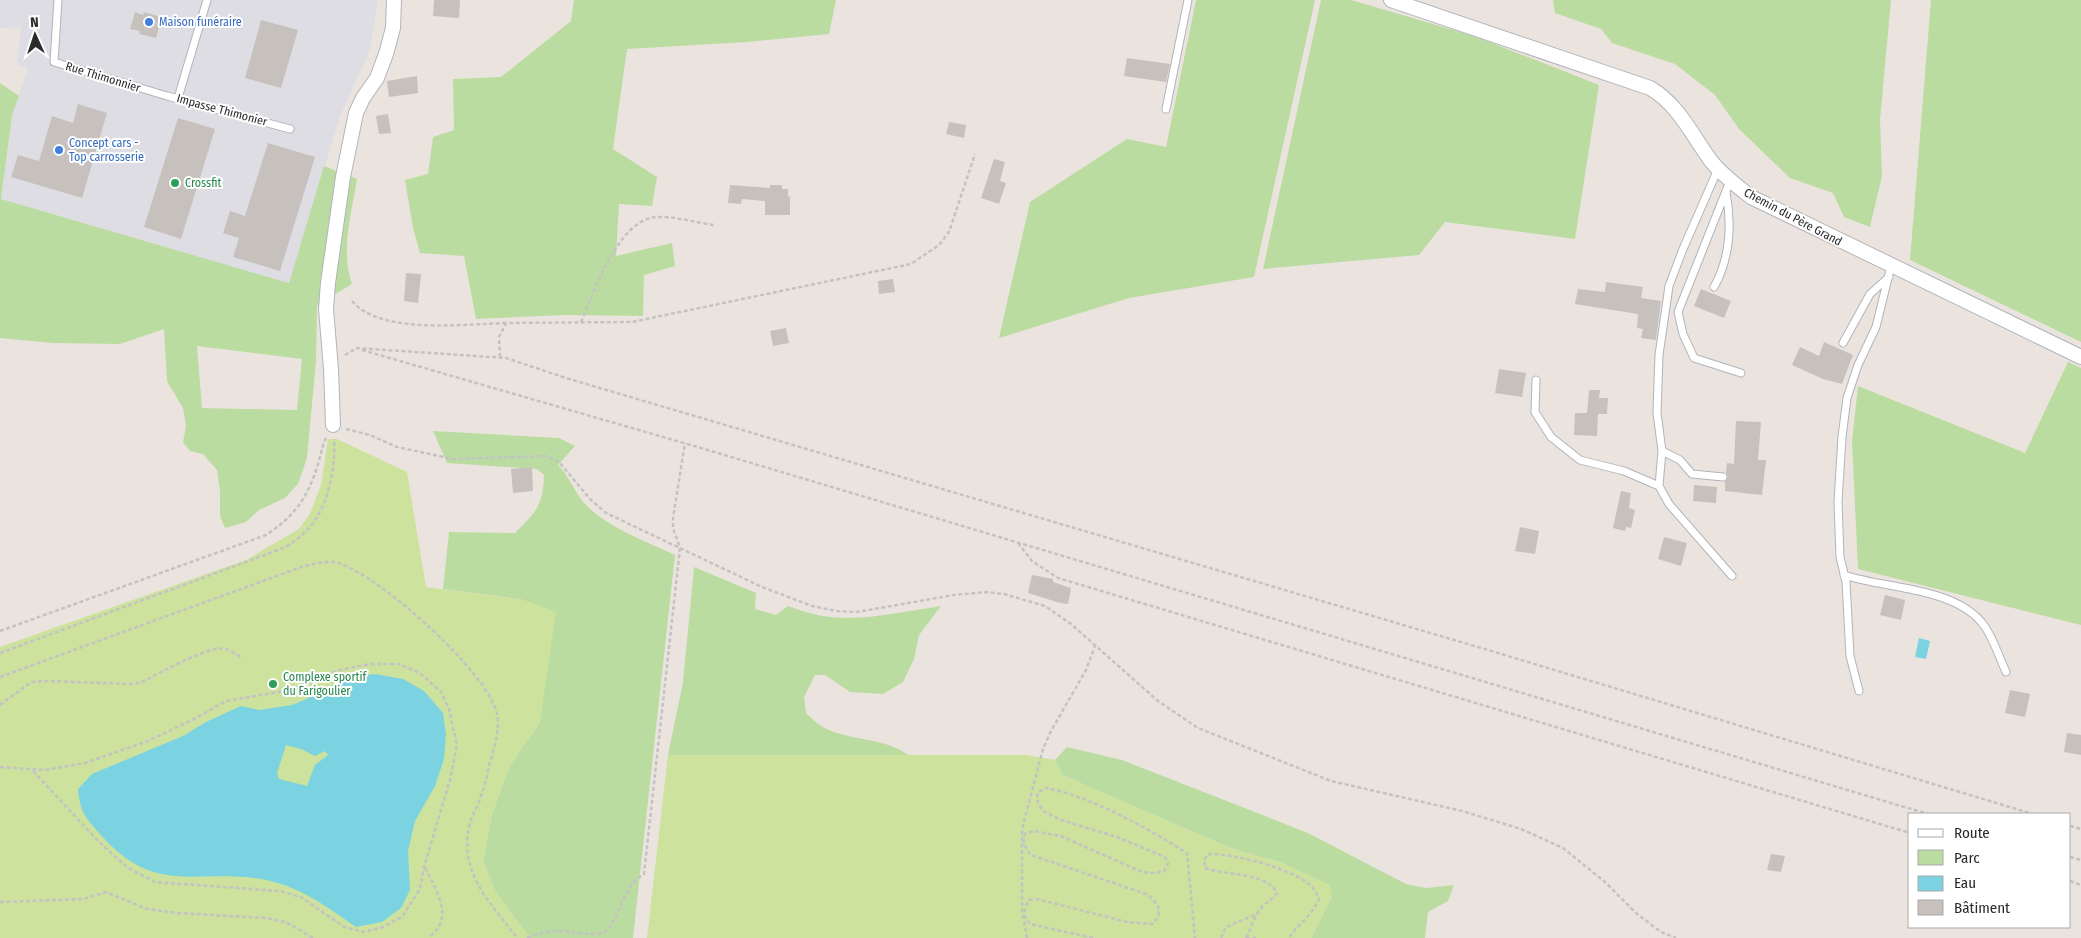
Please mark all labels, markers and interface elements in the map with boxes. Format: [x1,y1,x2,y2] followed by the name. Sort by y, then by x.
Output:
[10,10,60,60] north arrow
[30,14,39,31] text: N
[159,15,242,29] place label: Maison funéraire
[143,16,155,28] marker: Maison funéraire
[64,59,143,95] street label: Rue Thimonnier
[175,91,270,129] street label: Impasse Thimonier
[69,136,144,164] place label: Concept cars - Top carrosserie
[53,144,65,156] marker: Concept cars - Top carrosserie
[185,176,221,190] place label: Crossfit
[169,177,181,189] marker: Crossfit
[1742,185,1844,249] street label: Chemin du Père Grand
[283,670,368,698] place label: Complexe sportif du Farigoulier
[267,678,279,690] marker: Complexe sportif du Farigoulier
[1908,813,2071,928] legend
[1954,824,1990,842] text: Route
[1954,849,1980,867] text: Parc
[1954,874,1976,892] text: Eau
[1954,899,2010,917] text: Bâtiment

